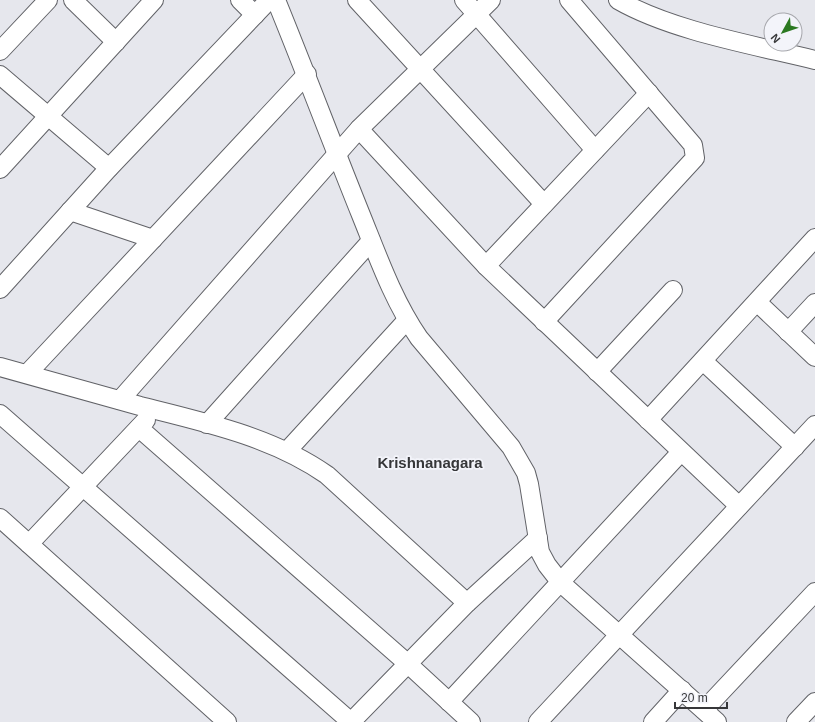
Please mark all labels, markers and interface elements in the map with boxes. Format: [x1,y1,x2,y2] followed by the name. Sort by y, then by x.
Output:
[763,12,803,52] north arrow
[768,31,782,45] text: N
[377,454,483,471] district label: Krishnanagara
[675,684,727,710] scale bar
[681,691,708,705] text: 20 m

